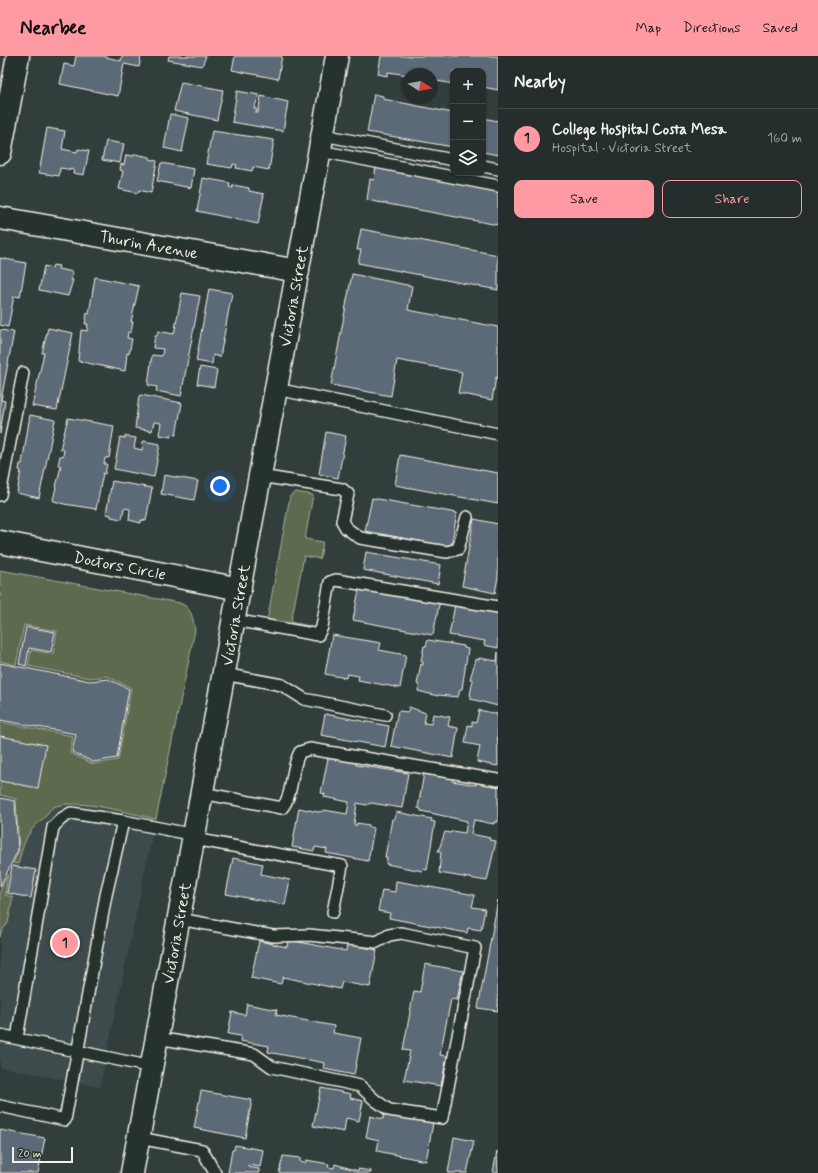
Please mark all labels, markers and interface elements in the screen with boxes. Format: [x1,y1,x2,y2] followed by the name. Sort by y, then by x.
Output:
[20,16,86,41] text: Nearbee
[635,19,661,37] text: Map
[683,19,741,37] text: Directions
[763,19,798,37] text: Saved
[402,68,438,104] north arrow
[450,68,486,176] map controls
[450,68,486,104] button: +
[514,71,566,93] text: Nearby
[450,104,486,140] button: −
[552,120,727,140] text: College Hospital Costa Mesa
[524,130,530,147] text: 1
[767,130,802,147] text: 160 m
[450,140,486,176] button: layers
[552,140,692,157] text: Hospital · Victoria Street
[514,180,654,218] button: Save
[662,180,802,218] button: Share
[98,226,200,265] street label: Thurin Avenue
[275,243,314,349] street label: Victoria Street
[210,476,230,496] your location
[72,547,168,586] street label: Doctors Circle
[217,562,256,668] street label: Victoria Street
[158,880,197,986] street label: Victoria Street
[52,928,78,958] pin: 1
[12,1145,73,1164] scale bar
[18,1147,41,1161] text: 20 m

